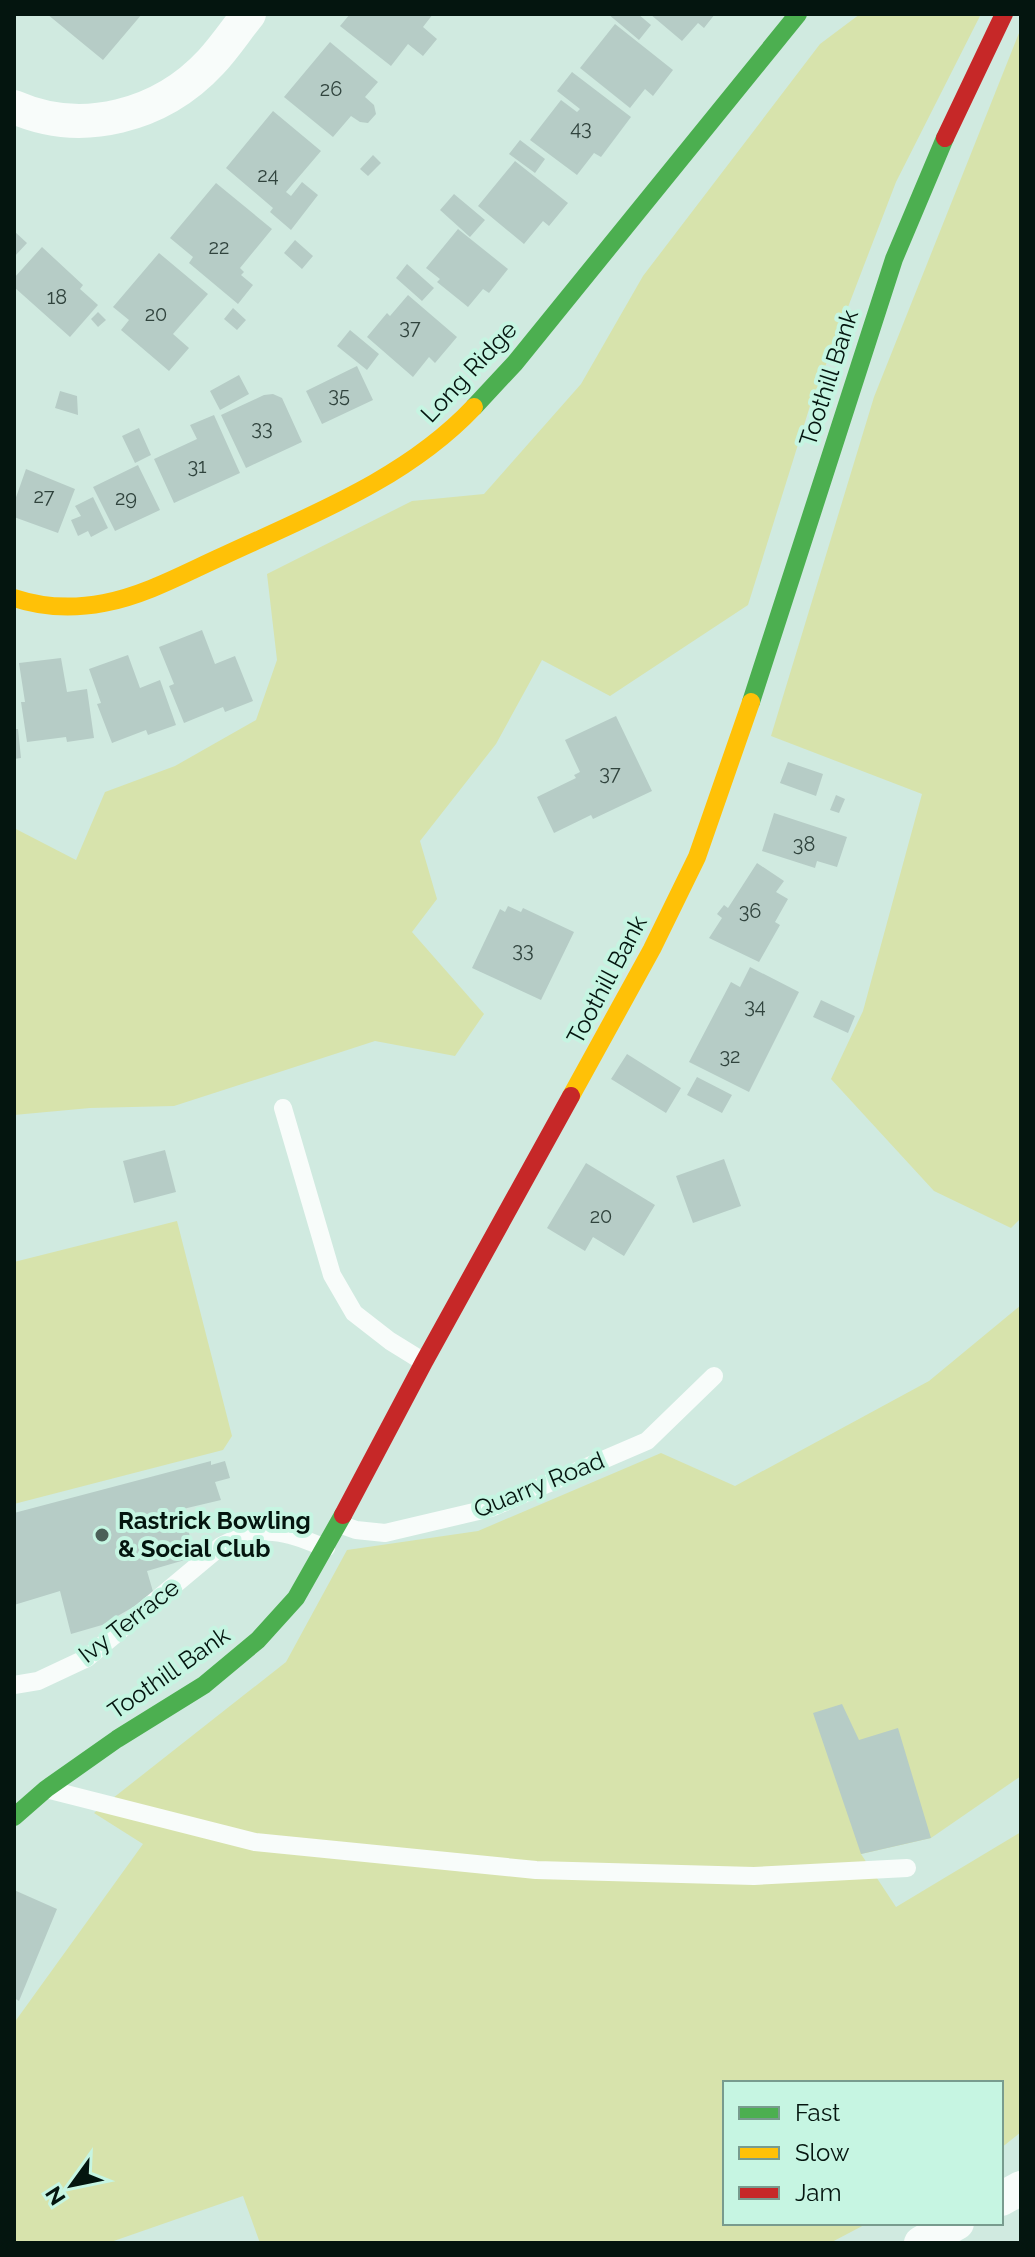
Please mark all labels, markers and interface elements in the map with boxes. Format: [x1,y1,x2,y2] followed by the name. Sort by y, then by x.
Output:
[320,77,342,101] house number: 26
[570,116,592,140] house number: 43
[257,163,279,187] house number: 24
[209,235,229,259] house number: 22
[47,285,67,309] house number: 18
[145,302,167,326] house number: 20
[793,306,864,450] street label: Toothill Bank
[399,315,421,339] house number: 37
[415,315,523,428] street label: Long Ridge
[328,383,350,407] house number: 35
[251,416,273,440] house number: 33
[187,454,207,478] house number: 31
[33,484,55,508] house number: 27
[115,486,137,510] house number: 29
[599,761,621,785] house number: 37
[793,832,815,856] house number: 38
[739,899,761,923] house number: 36
[560,910,653,1049] street label: Toothill Bank
[512,938,534,962] house number: 33
[744,994,766,1018] house number: 34
[719,1044,741,1068] house number: 32
[590,1204,612,1228] house number: 20
[469,1445,608,1524] street label: Quarry Road
[118,1506,311,1563] place label: Rastrick Bowling & Social Club
[93,1526,111,1544] marker: Rastrick Bowling & Social Club
[73,1572,185,1669] street label: Ivy Terrace
[102,1620,235,1725] street label: Toothill Bank
[723,2081,1003,2225] legend
[795,2098,840,2127] text: Fast
[795,2138,850,2167] text: Slow
[32,2145,112,2225] north arrow
[795,2178,841,2207] text: Jam
[40,2182,71,2210] text: N

